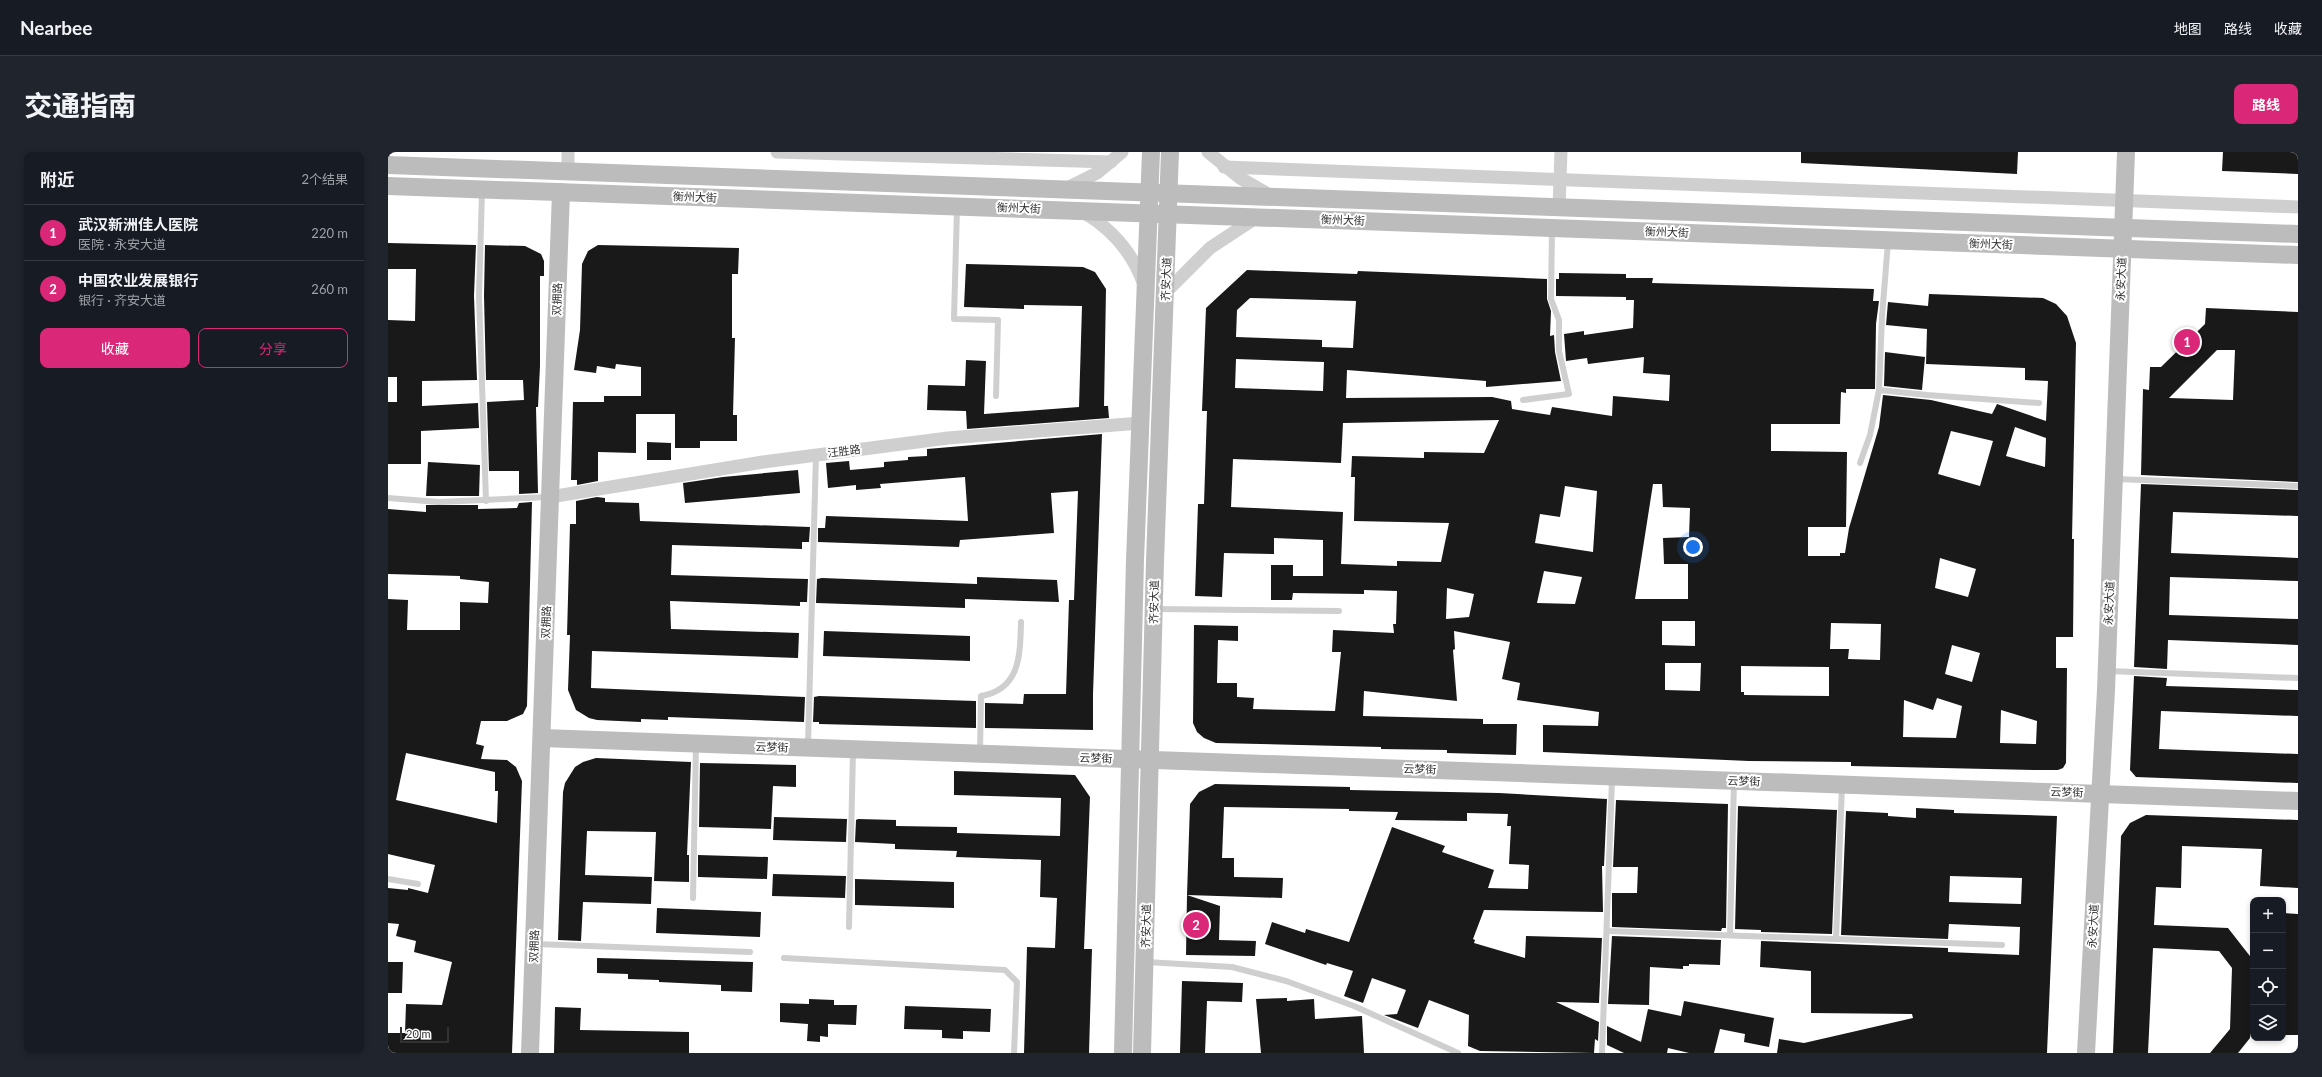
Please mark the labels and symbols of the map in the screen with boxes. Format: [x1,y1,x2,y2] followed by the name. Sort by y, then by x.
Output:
[673,189,717,204] street label: 衡州大街
[997,200,1041,215] street label: 衡州大街
[1321,212,1365,227] street label: 衡州大街
[1645,224,1689,239] street label: 衡州大街
[1969,236,2013,251] street label: 衡州大街
[1158,257,1173,301] street label: 齐安大道
[2113,257,2128,301] street label: 永安大道
[549,282,564,316] street label: 双拥路
[2174,327,2200,357] pin: 1
[827,442,861,459] street label: 汪胜路
[1683,537,1703,557] your location
[1147,580,1160,624] street label: 齐安大道
[2101,581,2116,625] street label: 永安大道
[538,605,553,639] street label: 双拥路
[755,739,789,754] street label: 云梦街
[1079,750,1113,765] street label: 云梦街
[1403,761,1437,776] street label: 云梦街
[1727,773,1761,788] street label: 云梦街
[2050,784,2084,799] street label: 云梦街
[1139,904,1152,948] street label: 齐安大道
[2085,904,2100,948] street label: 永安大道
[1183,910,1209,940] pin: 2
[526,929,541,963] street label: 双拥路
[400,1025,449,1044] scale bar

